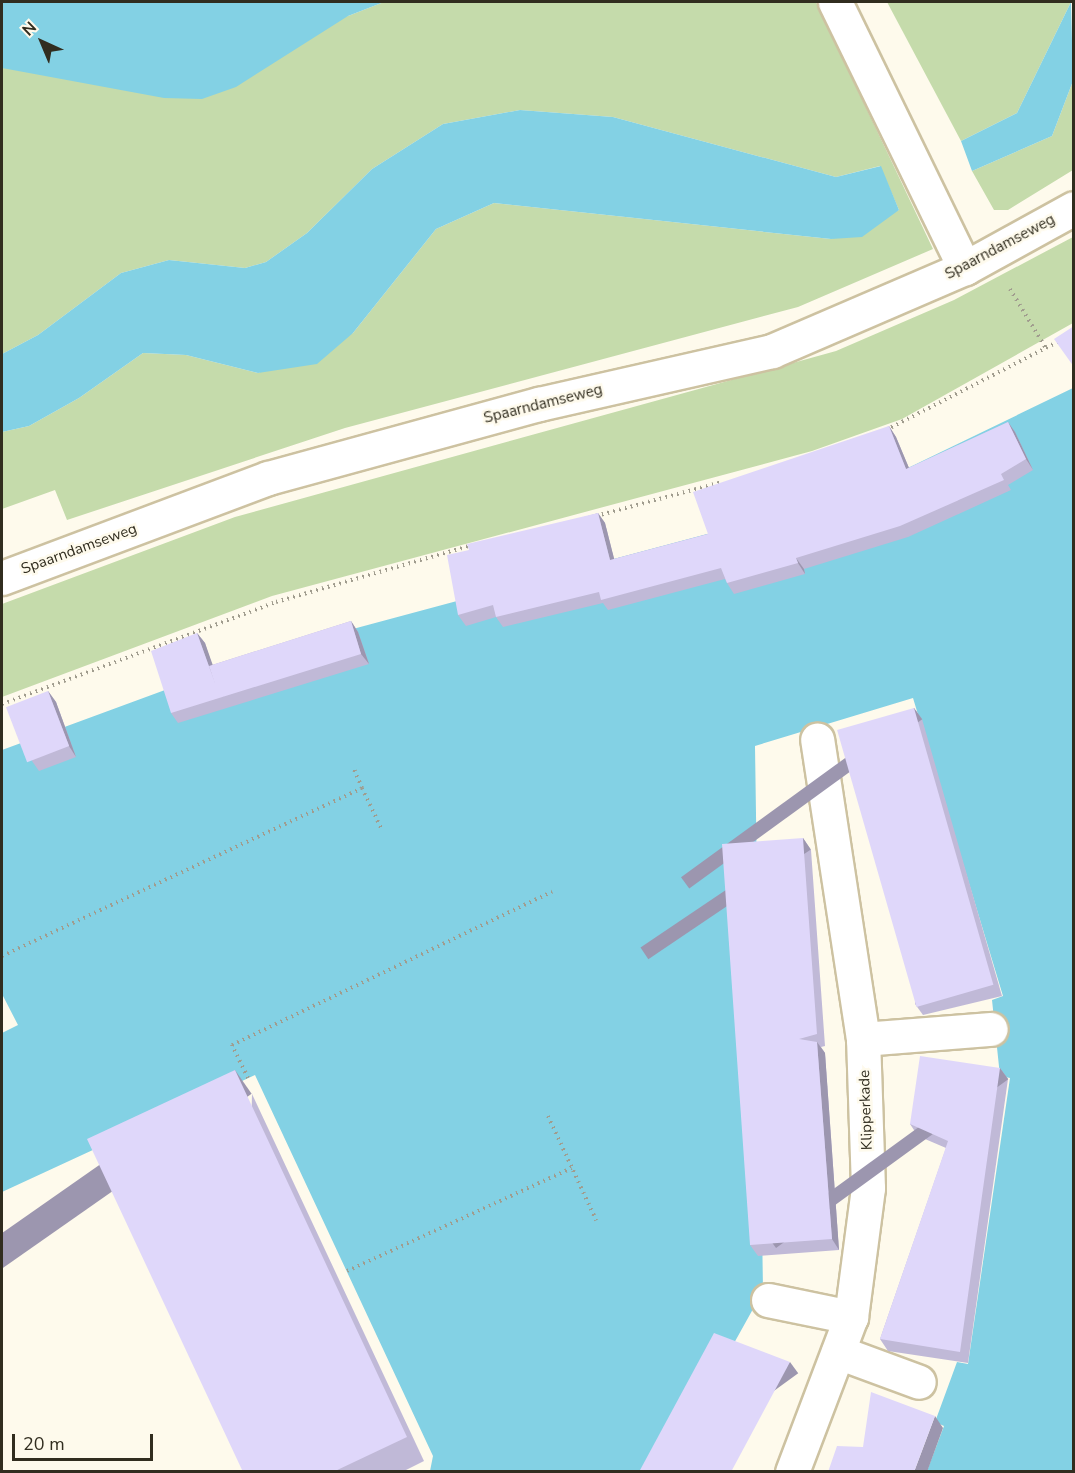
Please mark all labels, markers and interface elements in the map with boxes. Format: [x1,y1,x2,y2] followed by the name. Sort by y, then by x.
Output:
[12,12,72,72] north arrow
[18,17,41,41] text: N
[942,210,1058,284] street label: Spaarndamseweg
[482,381,604,427] street label: Spaarndamseweg
[19,520,139,578] street label: Spaarndamseweg
[856,1070,876,1150] street label: Klipperkade
[15,1422,156,1460] scale bar
[23,1432,65,1456] text: 20 m

